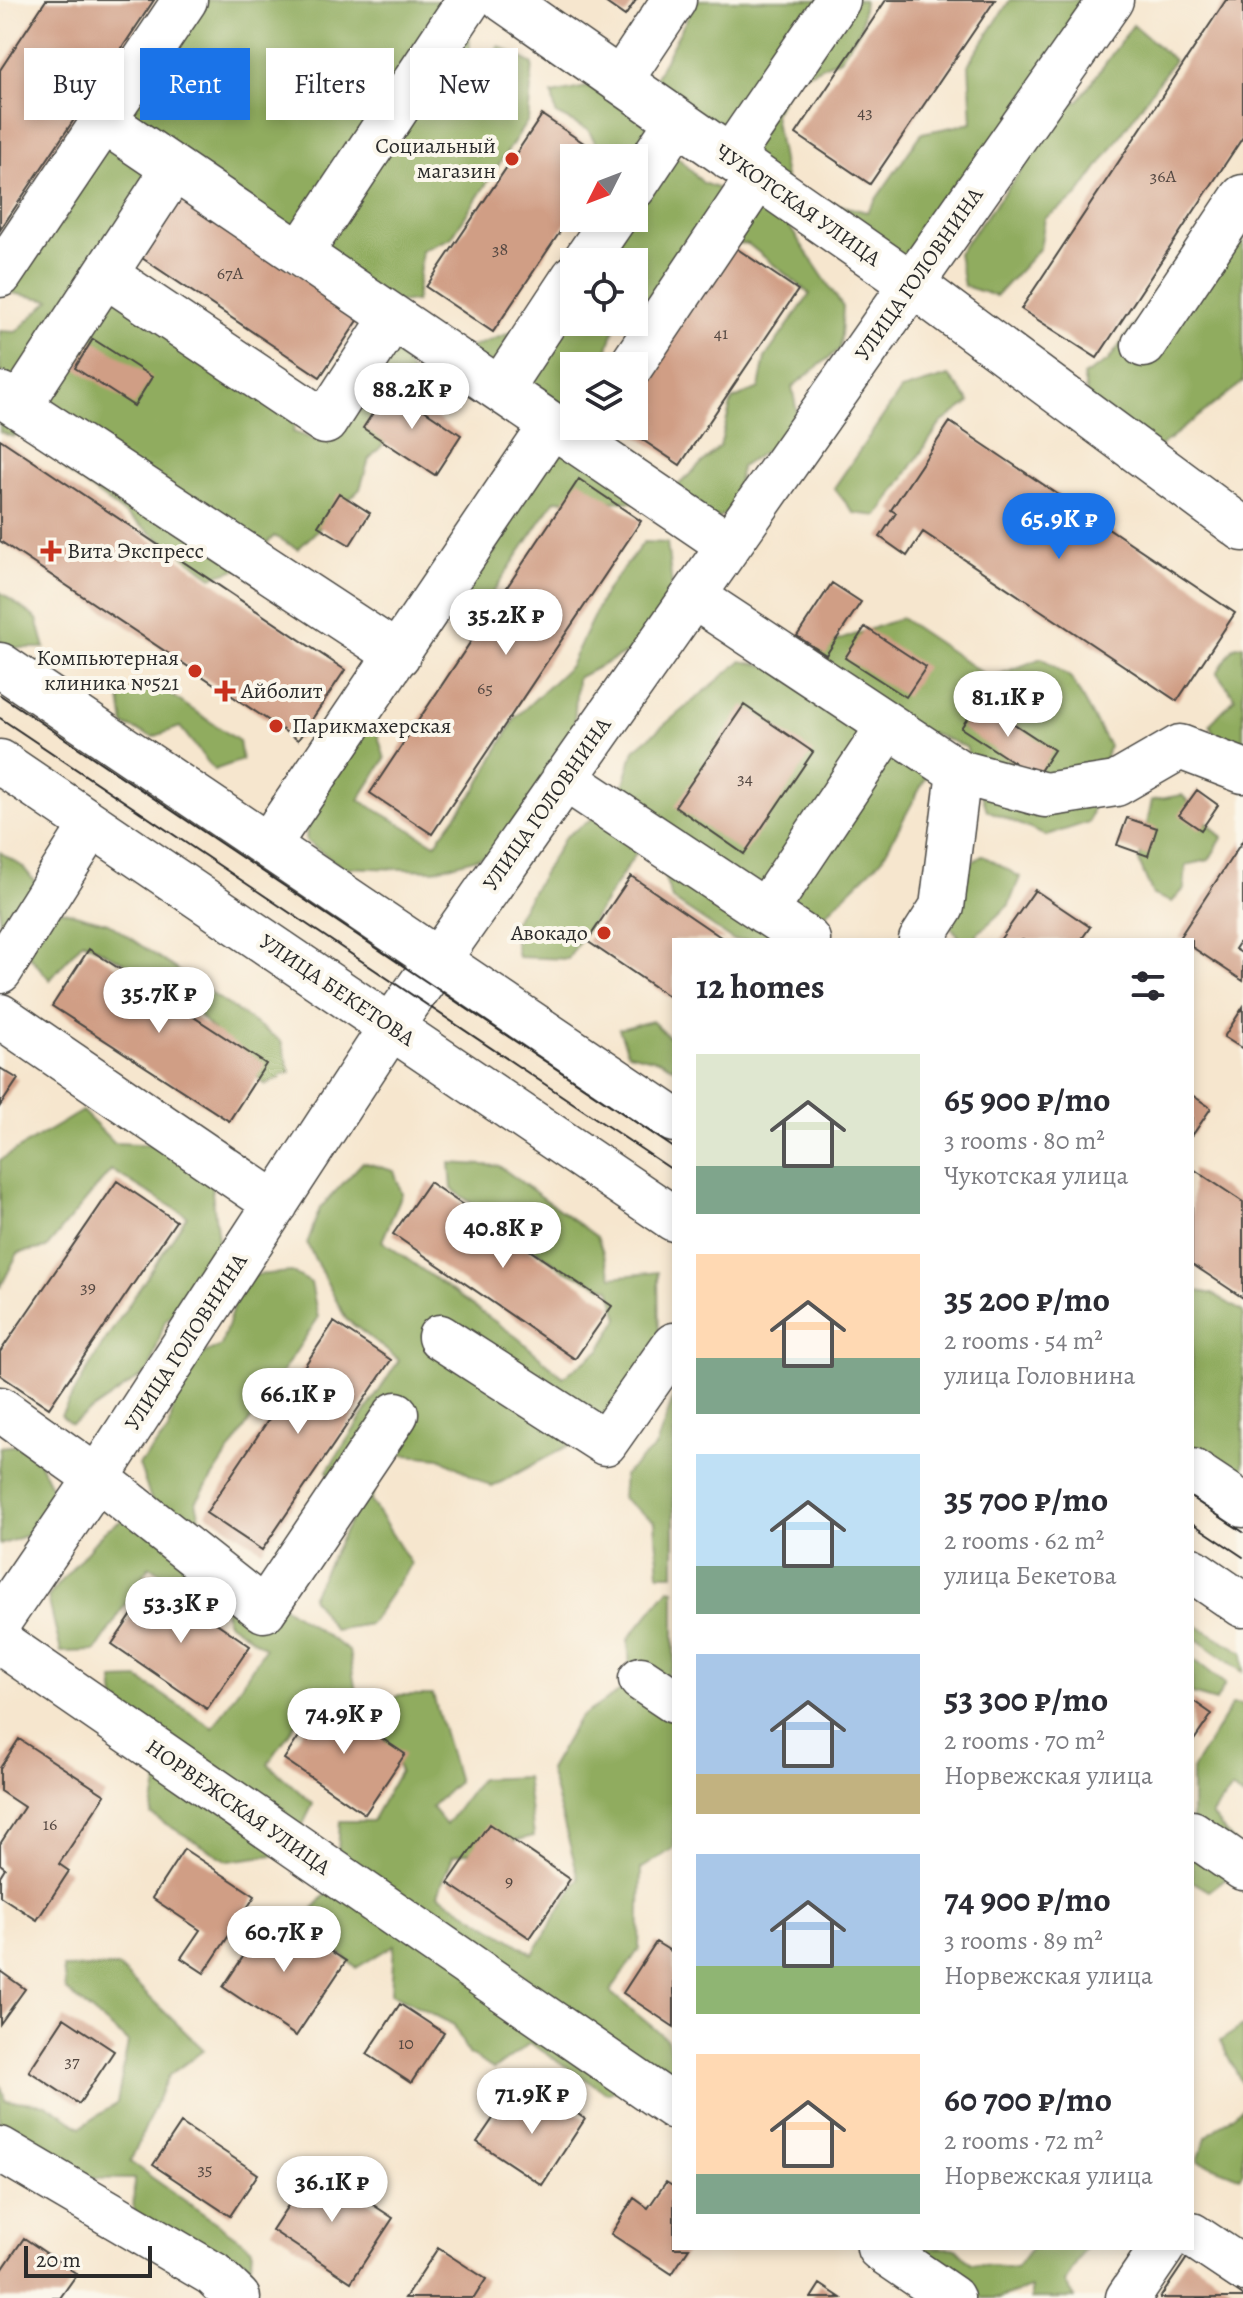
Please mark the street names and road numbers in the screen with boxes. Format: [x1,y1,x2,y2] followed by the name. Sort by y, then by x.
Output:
[709,137,888,274] street label: ЧУКОТСКАЯ УЛИЦА
[848,180,991,367] street label: УЛИЦА ГОЛОВНИНА
[476,710,619,897] street label: УЛИЦА ГОЛОВНИНА
[253,927,422,1054] street label: УЛИЦА БЕКЕТОВА
[117,1247,255,1436] street label: УЛИЦА ГОЛОВНИНА
[140,1732,337,1883] street label: НОРВЕЖСКАЯ УЛИЦА

